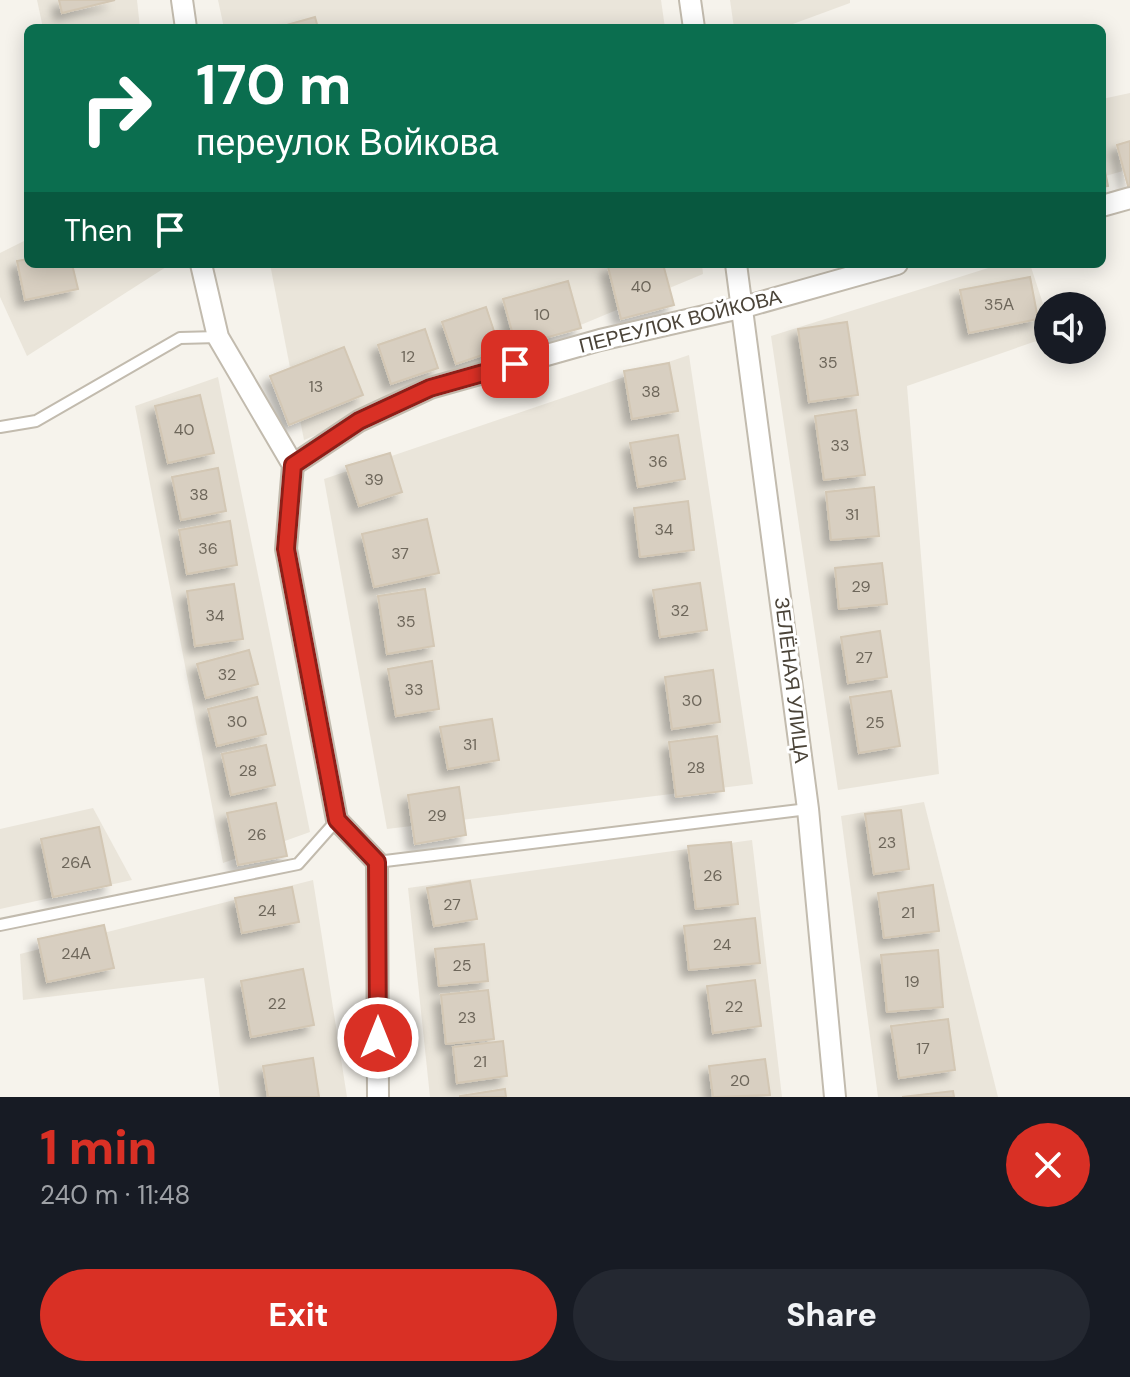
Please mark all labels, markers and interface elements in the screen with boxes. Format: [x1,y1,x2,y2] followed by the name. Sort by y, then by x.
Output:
[196,48,351,121] text: 170 m
[64,56,168,160] icon: right
[196,119,498,166] text: переулок Войкова
[148,208,192,252] icon: arrive
[64,211,132,250] text: Then
[631,276,651,297] house number: 40
[576,283,785,359] street label: ПЕРЕУЛОК ВОЙКОВА
[1034,292,1106,364] map controls
[1034,292,1106,364] button: sound
[984,294,1014,315] house number: 35А
[534,304,550,325] house number: 10
[481,330,549,398] pin
[493,342,537,386] icon: arrive
[401,346,415,367] house number: 12
[818,352,838,373] house number: 35
[309,376,323,397] house number: 13
[641,381,661,402] house number: 38
[174,419,194,440] house number: 40
[831,435,849,456] house number: 33
[648,451,668,472] house number: 36
[364,469,384,490] house number: 39
[189,484,209,505] house number: 38
[845,504,859,525] house number: 31
[654,519,674,540] house number: 34
[198,538,218,559] house number: 36
[391,543,409,564] house number: 37
[851,576,871,597] house number: 29
[769,595,815,765] street label: ЗЕЛЁНАЯ УЛИЦА
[671,600,689,621] house number: 32
[205,605,225,626] house number: 34
[396,611,416,632] house number: 35
[855,647,873,668] house number: 27
[218,664,236,685] house number: 32
[405,679,423,700] house number: 33
[682,690,702,711] house number: 30
[227,711,247,732] house number: 30
[866,712,884,733] house number: 25
[463,734,477,755] house number: 31
[687,757,705,778] house number: 28
[239,760,257,781] house number: 28
[427,805,447,826] house number: 29
[247,824,267,845] house number: 26
[878,832,896,853] house number: 23
[61,852,91,873] house number: 26А
[703,865,723,886] house number: 26
[443,894,461,915] house number: 27
[258,900,277,921] house number: 24
[901,902,915,923] house number: 21
[713,934,732,955] house number: 24
[61,943,91,964] house number: 24А
[453,955,471,976] house number: 25
[904,971,920,992] house number: 19
[268,993,286,1014] house number: 22
[336,996,420,1080] position arrow
[725,996,743,1017] house number: 22
[458,1007,476,1028] house number: 23
[916,1038,930,1059] house number: 17
[473,1051,487,1072] house number: 21
[730,1070,750,1091] house number: 20
[40,1116,157,1179] text: 1 min
[1006,1123,1090,1207] button: close
[40,1178,190,1212] text: 240 m · 11:48
[40,1269,557,1361] button: Exit
[573,1269,1090,1361] button: Share

